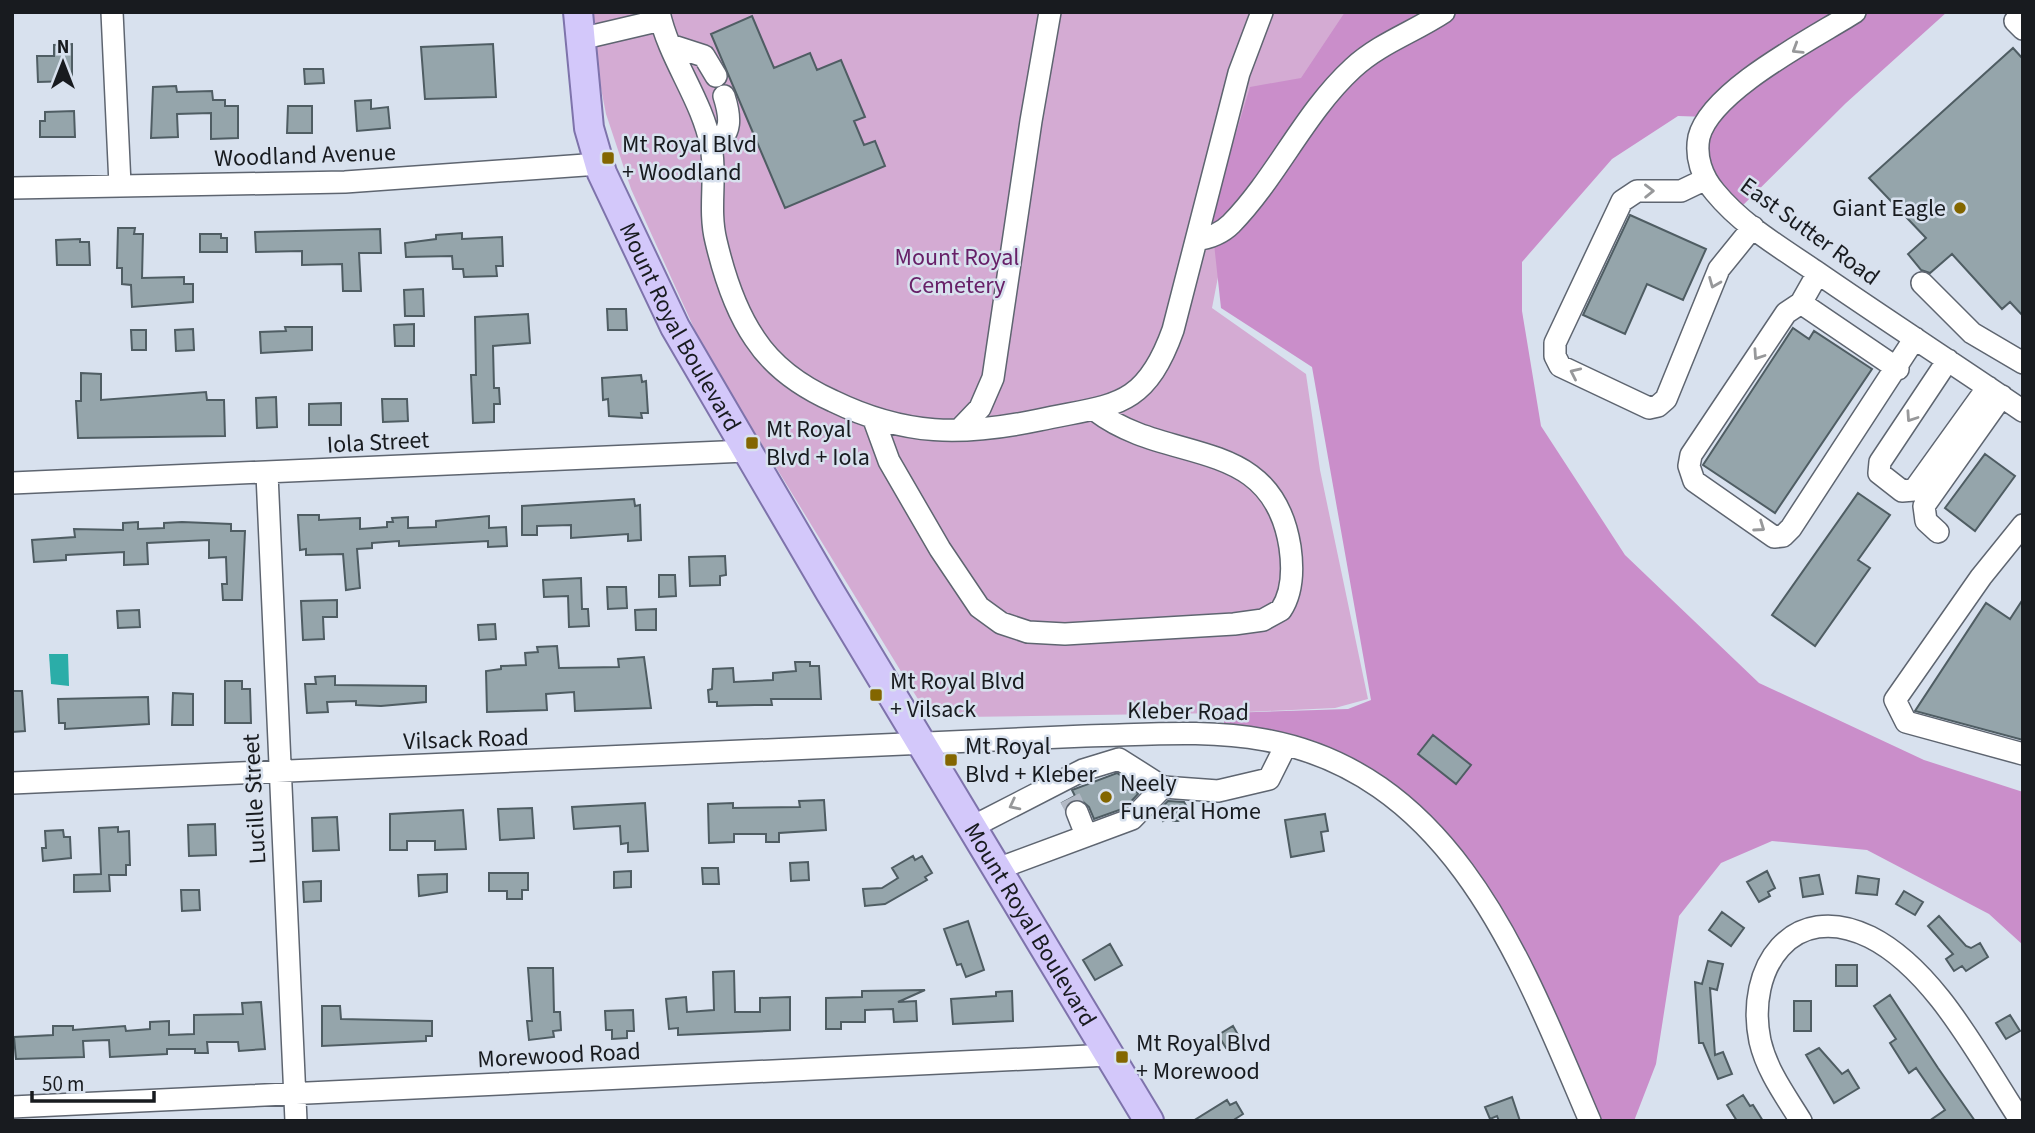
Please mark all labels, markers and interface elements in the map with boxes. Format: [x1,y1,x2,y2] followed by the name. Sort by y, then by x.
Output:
[28,28,98,98] north arrow
[57,34,69,61] text: N
[1792,40,1805,53] one-way arrow
[622,127,757,190] place label: Mt Royal Blvd + Woodland
[214,135,396,176] street label: Woodland Avenue
[600,150,616,166] marker: Mt Royal Blvd + Woodland
[1733,169,1887,294] street label: East Sutter Road
[1644,183,1654,199] one-way arrow
[1832,191,1946,226] place label: Giant Eagle
[1952,200,1968,216] marker: Giant Eagle
[610,217,749,438] street label: Mount Royal Boulevard
[895,240,1019,303] park label: Mount Royal Cemetery
[1708,276,1722,288] one-way arrow
[1753,347,1766,360] one-way arrow
[1570,367,1582,381] one-way arrow
[1906,409,1919,422] one-way arrow
[766,412,870,475] place label: Mt Royal Blvd + Iola
[326,422,430,463] street label: Iola Street
[744,435,760,451] marker: Mt Royal Blvd + Iola
[1752,519,1765,531] one-way arrow
[890,664,1025,727] place label: Mt Royal Blvd + Vilsack
[868,687,884,703] marker: Mt Royal Blvd + Vilsack
[1127,693,1249,730] street label: Kleber Road
[403,720,529,759] street label: Vilsack Road
[965,729,1097,792] place label: Mt Royal Blvd + Kleber
[234,733,275,865] street label: Lucille Street
[943,752,959,768] marker: Mt Royal Blvd + Kleber
[1120,766,1261,829] place label: Neely Funeral Home
[1098,789,1114,805] marker: Neely Funeral Home
[1009,797,1021,810] one-way arrow
[955,816,1105,1033] street label: Mount Royal Boulevard
[1136,1026,1271,1089] place label: Mt Royal Blvd + Morewood
[477,1034,642,1077] street label: Morewood Road
[1114,1049,1130,1065] marker: Mt Royal Blvd + Morewood
[32,1060,154,1104] scale bar
[42,1069,84,1099] text: 50 m

